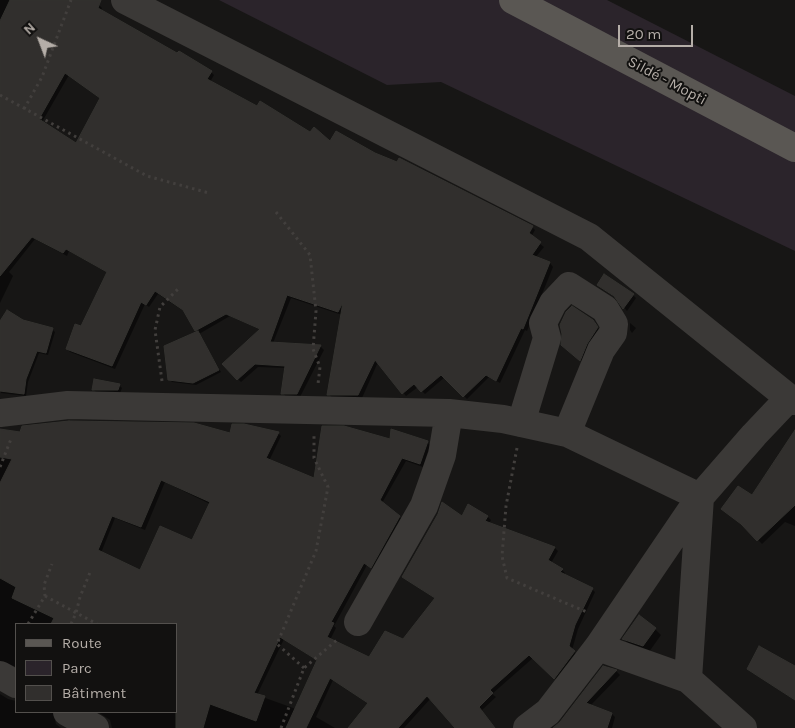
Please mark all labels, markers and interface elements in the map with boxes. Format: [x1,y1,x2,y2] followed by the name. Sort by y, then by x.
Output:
[15,15,65,65] north arrow
[620,15,695,47] scale bar
[20,19,39,38] text: N
[626,25,661,43] text: 20 m
[625,53,709,109] street label: Sildé - Mopti
[15,623,178,713] legend
[62,634,102,652] text: Route
[62,659,92,677] text: Parc
[62,684,126,702] text: Bâtiment

